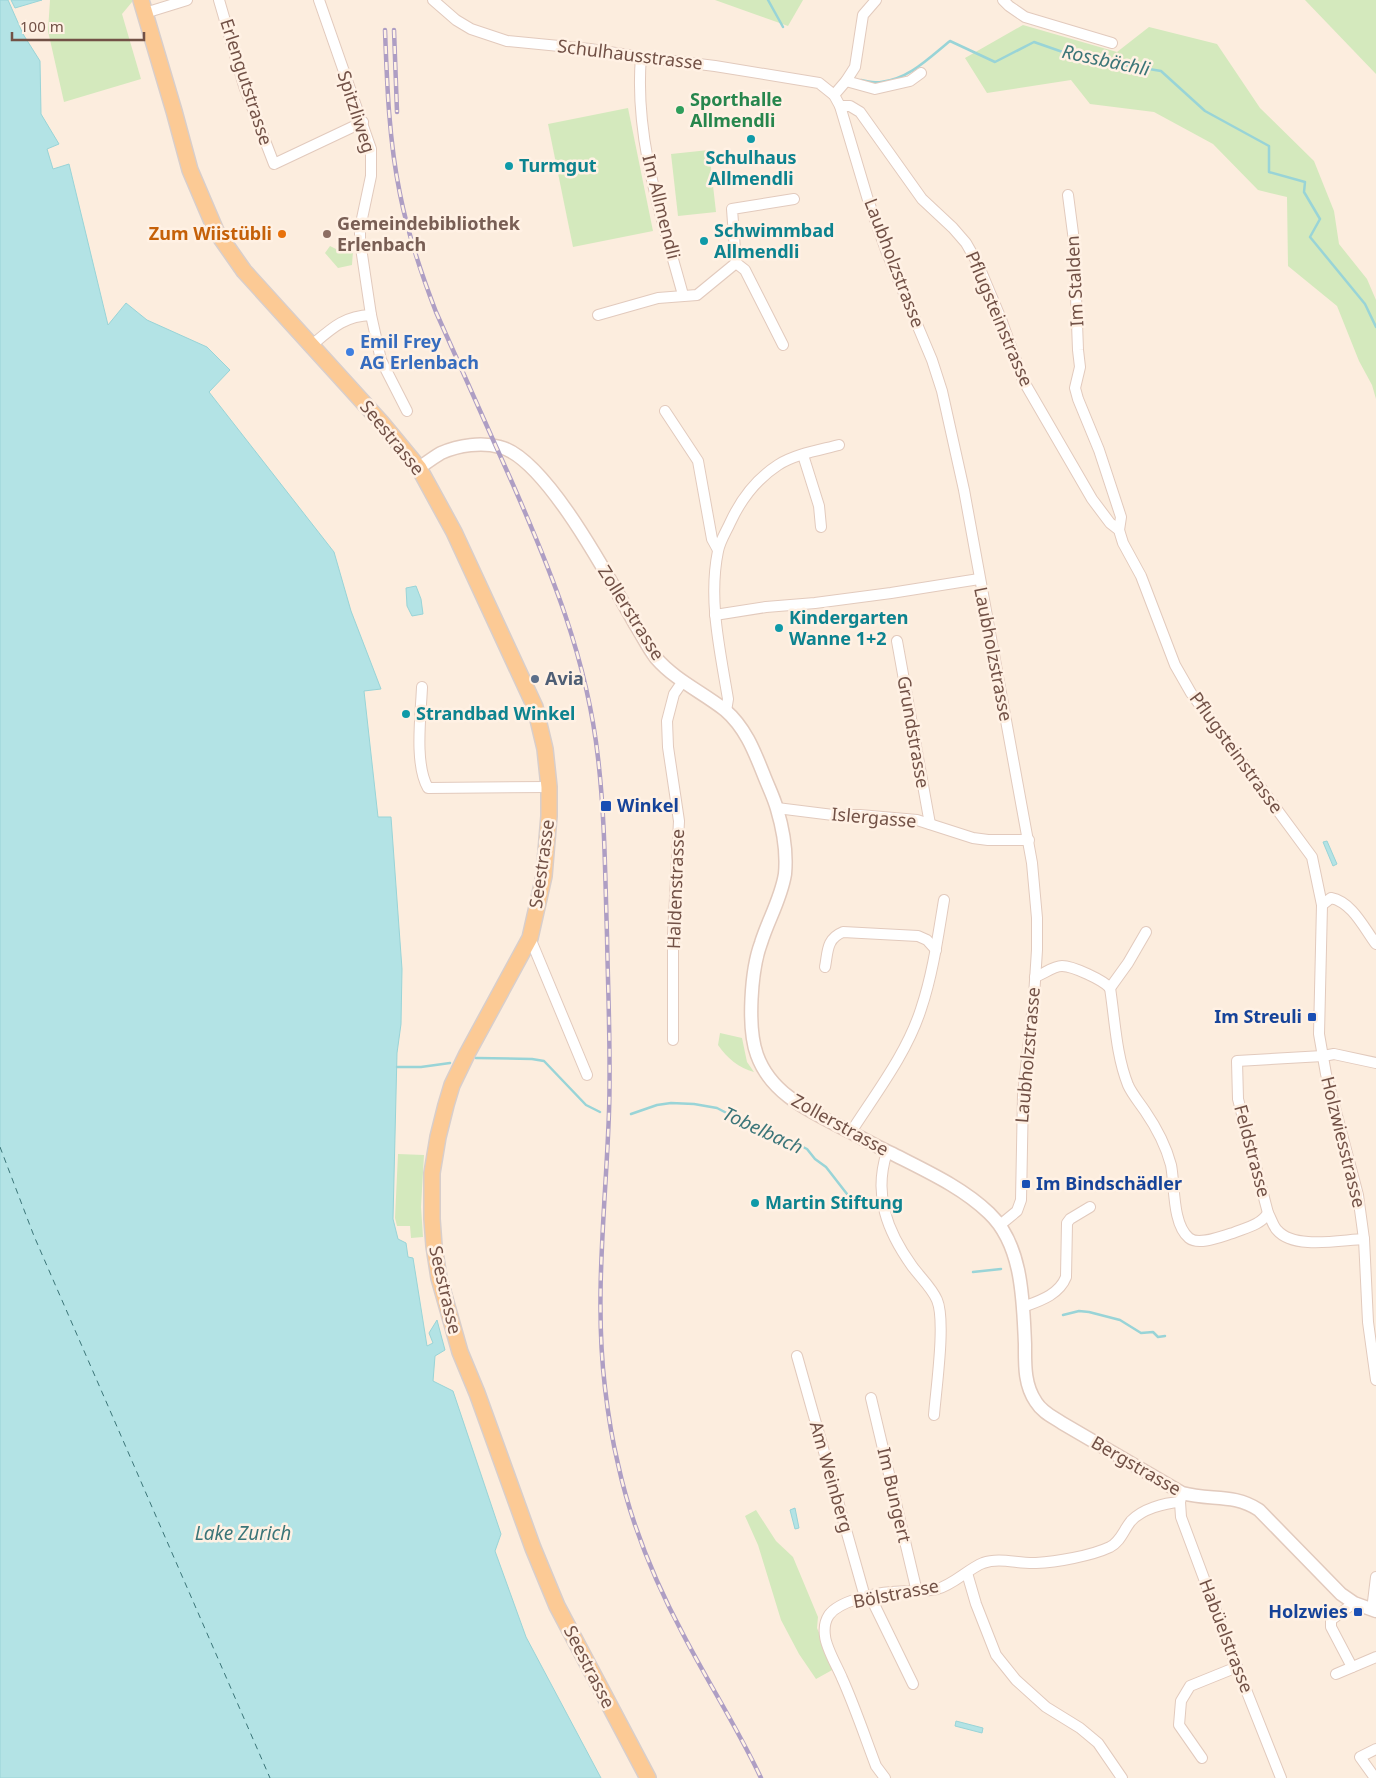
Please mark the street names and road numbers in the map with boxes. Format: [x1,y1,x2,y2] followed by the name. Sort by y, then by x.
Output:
[215,15,279,148] street label: Erlengutstrasse
[556,33,704,75] street label: Schulhausstrasse
[332,67,382,156] street label: Spitzliweg
[637,152,687,262] street label: Im Allmendli
[859,195,931,331] street label: Laubholzstrasse
[1060,235,1088,327] street label: Im Stalden
[961,247,1039,390] street label: Pflugsteinstrasse
[355,395,430,480] street label: Seestrasse
[593,560,671,665] street label: Zollerstrasse
[969,585,1019,723] street label: Laubholzstrasse
[892,674,936,790] street label: Grundstrasse
[1185,687,1289,818] street label: Pflugsteinstrasse
[831,801,918,833] street label: Islergasse
[523,818,559,910] street label: Seestrasse
[661,829,689,949] street label: Haldenstrasse
[1009,986,1045,1124] street label: Laubholzstrasse
[1316,1074,1372,1210] street label: Holzwiesstrasse
[788,1088,893,1161] street label: Zollerstrasse
[1229,1102,1277,1200] street label: Feldstrasse
[424,1243,468,1336] street label: Seestrasse
[805,1418,859,1535] street label: Am Weinberg
[1087,1430,1186,1500] street label: Bergstrasse
[872,1445,918,1545] street label: Im Bungert
[851,1573,941,1613] street label: Bölstrasse
[1194,1575,1260,1696] street label: Habüelstrasse
[559,1621,621,1712] street label: Seestrasse

